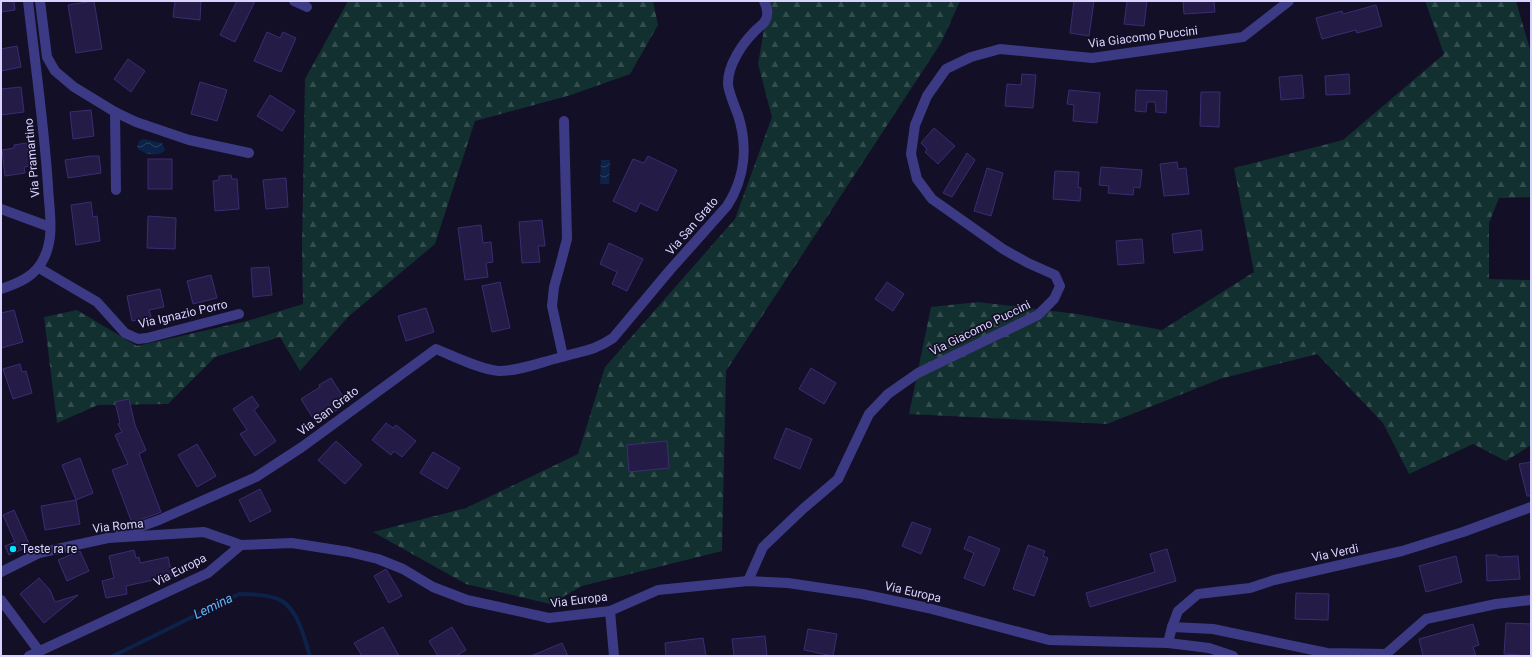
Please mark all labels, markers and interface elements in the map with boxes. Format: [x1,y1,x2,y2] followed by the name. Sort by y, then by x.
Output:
[1087,23,1199,51] street label: Via Giacomo Puccini
[22,118,42,198] street label: Via Pramartino
[663,194,721,258] street label: Via San Grato
[137,297,229,331] street label: Via Ignazio Porro
[927,297,1033,358] street label: Via Giacomo Puccini
[295,384,361,438] street label: Via San Grato
[92,516,144,536] street label: Via Roma
[1310,541,1360,565] street label: Via Verdi
[21,542,77,556] place label: Teste ra re
[8,544,18,554] marker: Teste ra re
[151,551,209,589] street label: Via Europa
[883,579,943,605] street label: Via Europa
[191,590,235,622] water label: Lemina
[550,590,608,610] street label: Via Europa

